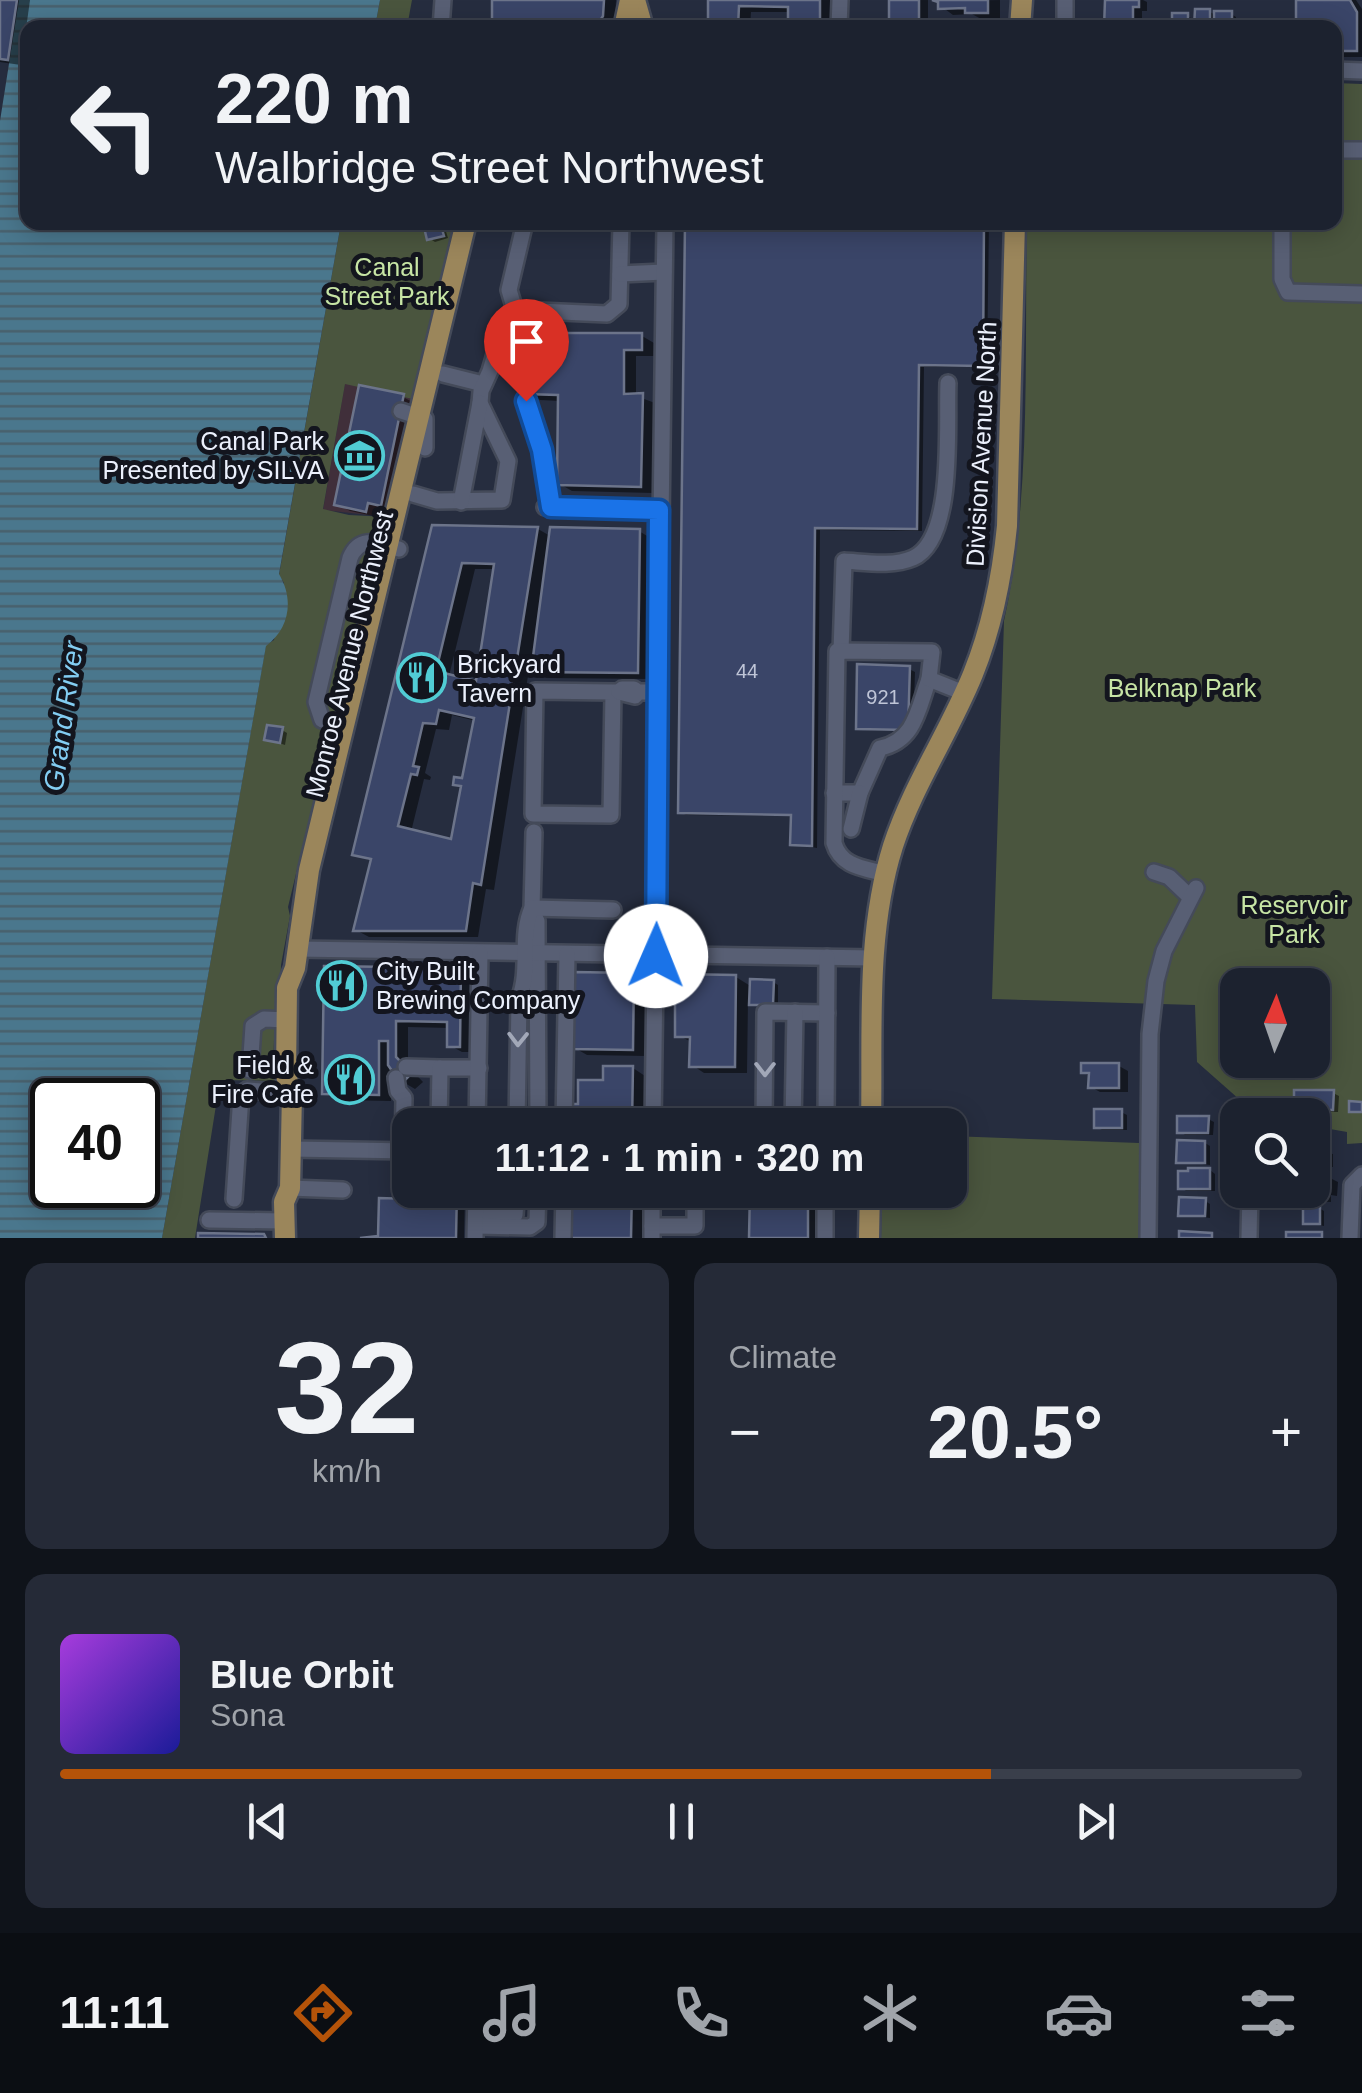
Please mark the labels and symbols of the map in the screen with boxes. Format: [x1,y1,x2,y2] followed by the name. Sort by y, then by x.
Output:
[324,253,450,310] park label: Canal Street Park
[484,299,569,402] pin
[961,321,1001,567] street label: Division Avenue North
[103,427,324,484] place label: Canal Park Presented by SILVA
[333,429,385,481] museum icon: Canal Park Presented by SILVA
[300,508,398,800] street label: Monroe Avenue Northwest
[38,638,90,793] water label: Grand River
[457,650,561,707] place label: Brickyard Tavern
[396,652,448,704] restaurant icon: Brickyard Tavern
[736,660,758,682] house number: 44
[1108,674,1257,702] park label: Belknap Park
[866,686,900,708] house number: 921
[1241,891,1347,948] park label: Reservoir Park
[604,904,708,1008] position arrow
[376,957,581,1014] place label: City Built Brewing Company
[315,959,367,1011] restaurant icon: City Built Brewing Company
[1220,968,1330,1078] north arrow
[508,1031,529,1047] one-way arrow
[211,1051,314,1108] place label: Field & Fire Cafe
[323,1053,375,1105] restaurant icon: Field & Fire Cafe
[754,1062,776,1077] one-way arrow
[30,1078,160,1208] speed limit sign: 40

